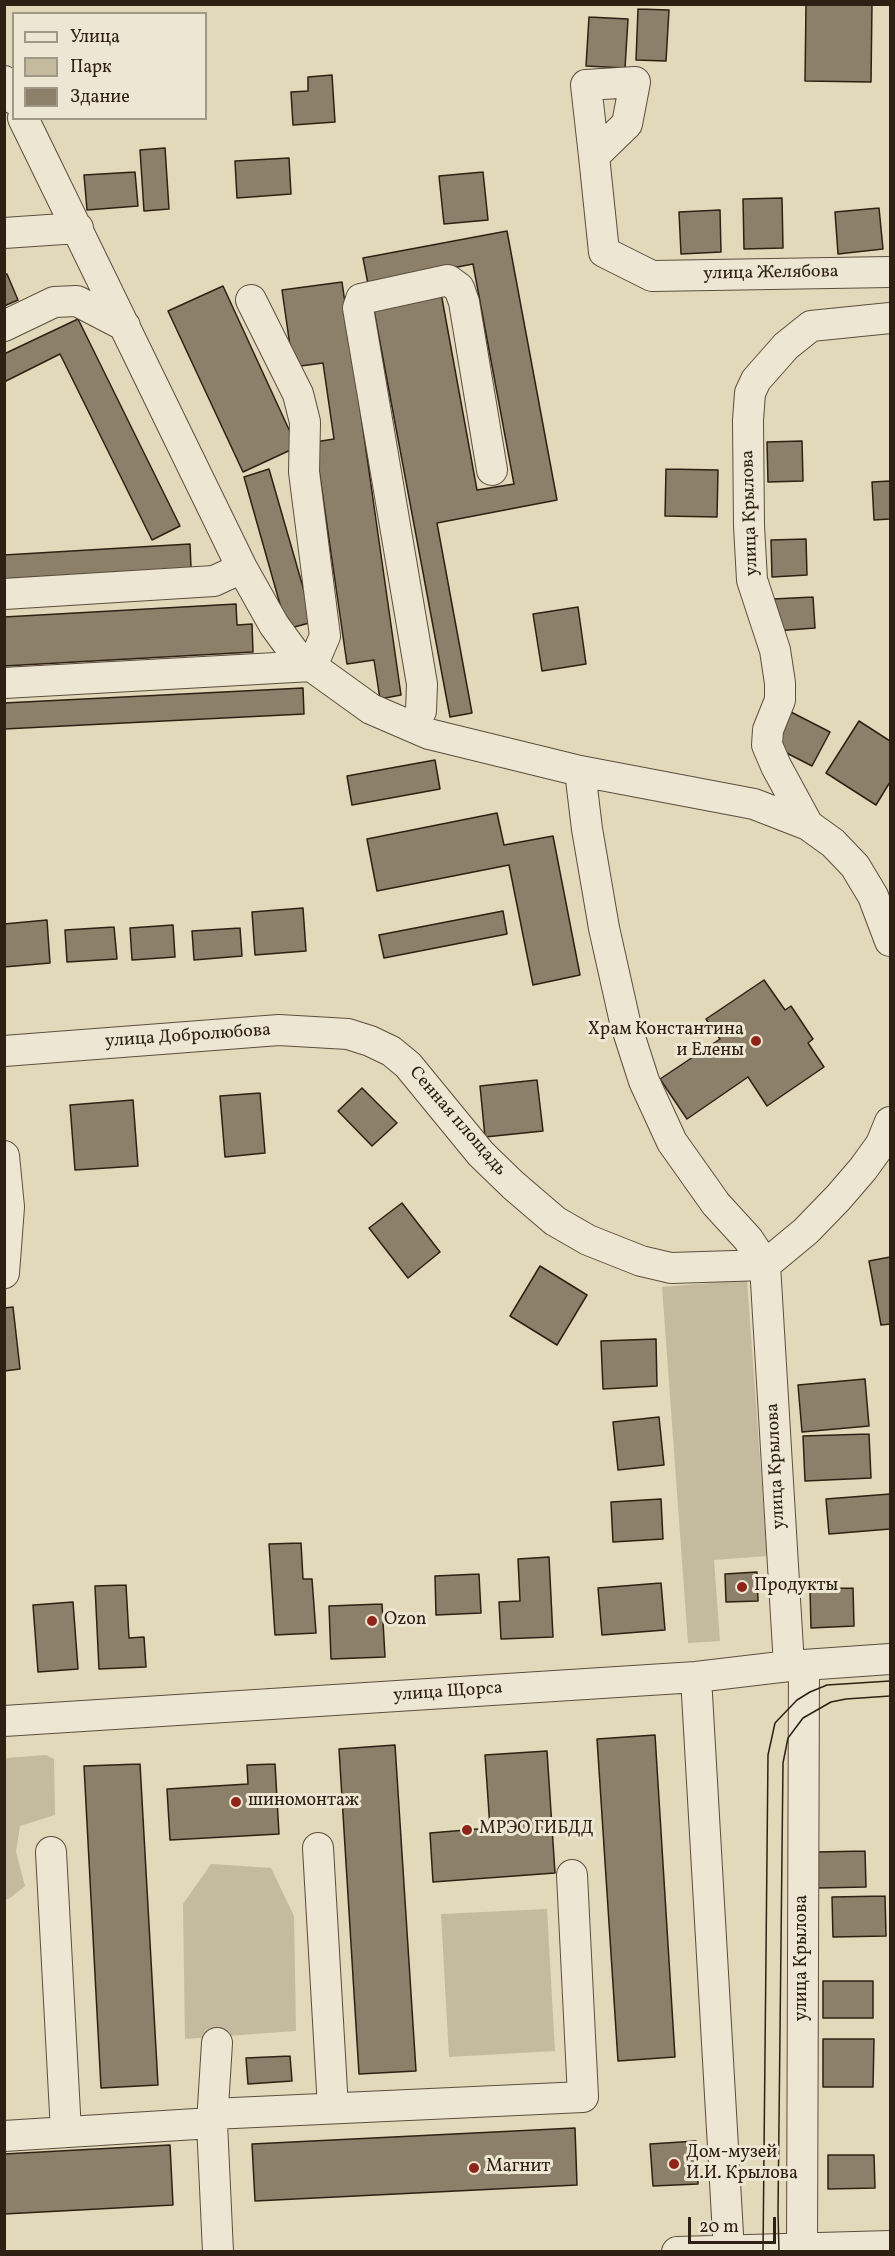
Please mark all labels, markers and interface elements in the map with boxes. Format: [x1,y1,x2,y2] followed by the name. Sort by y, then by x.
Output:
[12,12,207,120] legend
[70,25,120,50] text: Улица
[70,55,112,80] text: Парк
[70,85,130,110] text: Здание
[703,262,839,286] street label: улица Желябова
[738,449,764,577] street label: улица Крылова
[104,1020,272,1054] street label: улица Добролюбова
[588,1020,744,1062] place label: Храм Константина и Елены
[749,1034,763,1048] marker: Храм Константина и Елены
[404,1063,510,1181] street label: Сенная площадь
[763,1402,791,1530] street label: улица Крылова
[754,1576,838,1598] place label: Продукты
[735,1580,749,1594] marker: Продукты
[384,1610,426,1632] place label: Ozon
[365,1614,379,1628] marker: Ozon
[393,1678,503,1708] street label: улица Щорса
[248,1791,359,1813] place label: шиномонтаж
[229,1795,243,1809] marker: шиномонтаж
[479,1819,594,1841] place label: МРЭО ГИБДД
[460,1823,474,1837] marker: МРЭО ГИБДД
[792,1895,814,2021] street label: улица Крылова
[686,2143,798,2186] place label: Дом-музей И.И. Крылова
[486,2157,550,2179] place label: Магнит
[667,2157,681,2171] marker: Дом-музей И.И. Крылова
[467,2161,481,2175] marker: Магнит
[691,2205,780,2243] scale bar
[699,2215,739,2240] text: 20 m

